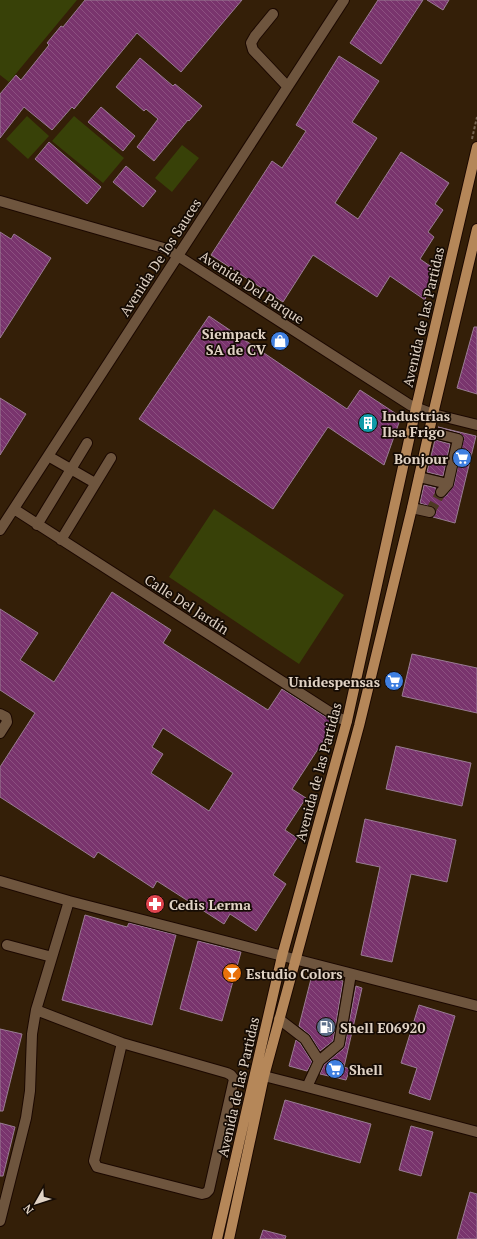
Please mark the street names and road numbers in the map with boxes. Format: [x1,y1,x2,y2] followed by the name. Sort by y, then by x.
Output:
[115,194,205,320] street label: Avenida De los Sauces
[398,245,448,389] street label: Avenida de las Partidas
[196,246,308,328] street label: Avenida Del Parque
[141,570,233,639] street label: Calle Del Jardín
[290,700,346,844] street label: Avenida de las Partidas
[213,1015,263,1159] street label: Avenida de las Partidas

